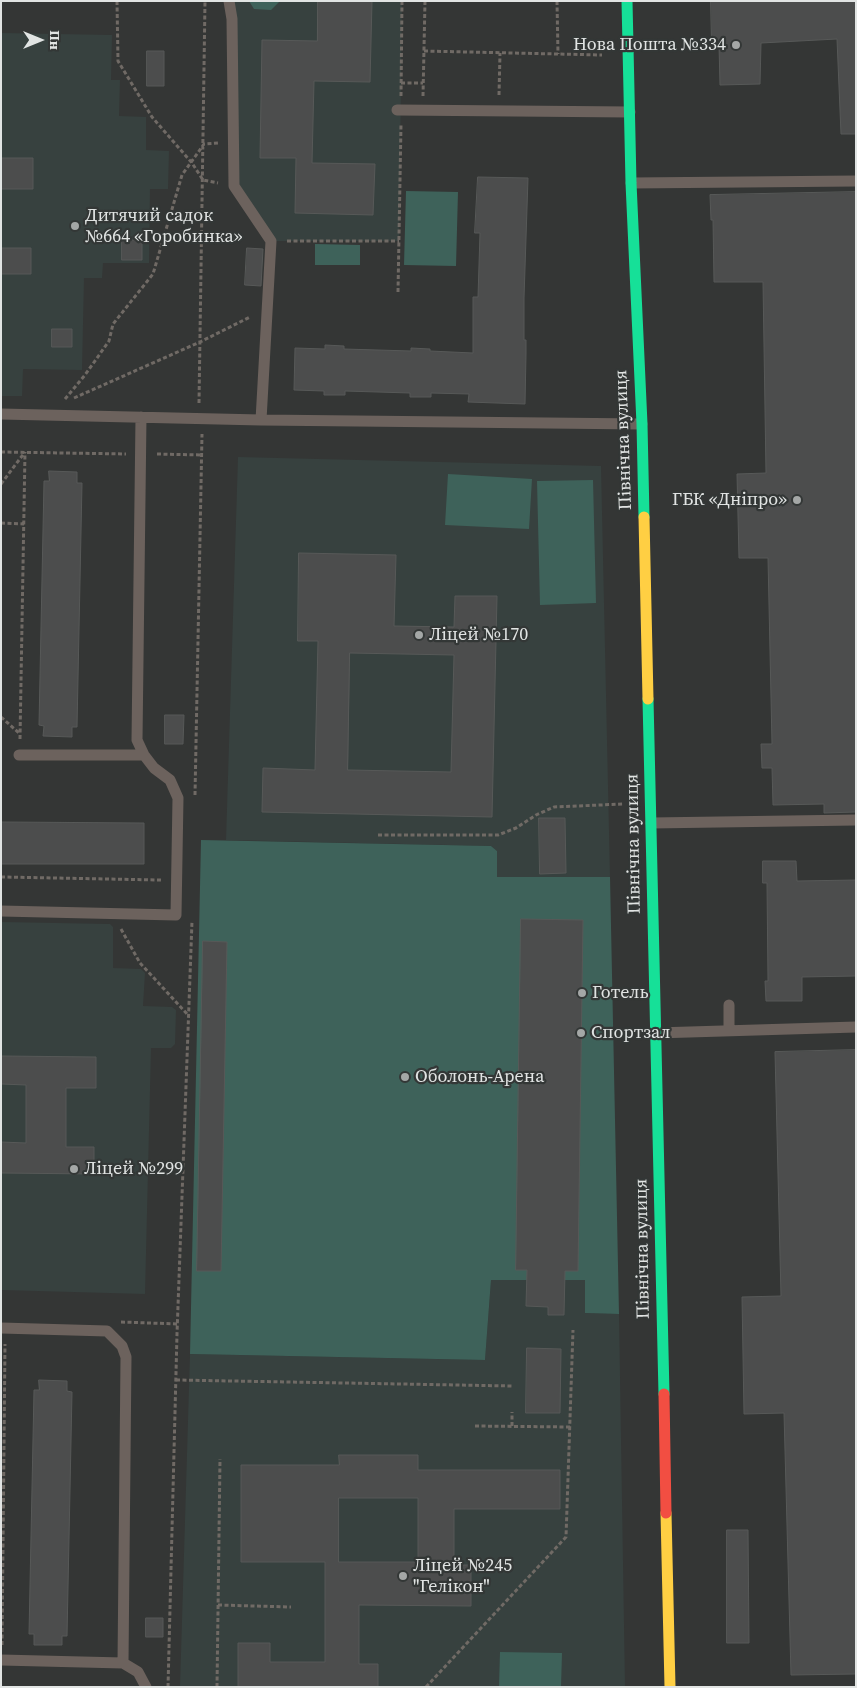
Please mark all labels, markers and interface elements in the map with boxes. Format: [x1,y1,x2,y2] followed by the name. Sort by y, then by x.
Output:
[15,15,65,65] north arrow
[45,30,65,50] text: Пн
[573,34,726,56] place label: Нова Пошта №334
[730,39,742,51] marker: Нова Пошта №334
[85,205,242,248] place label: Дитячий садок №664 «Горобинка»
[69,220,81,232] marker: Дитячий садок №664 «Горобинка»
[611,370,637,510] street label: Північна вулиця
[672,489,787,511] place label: ГБК «Дніпро»
[791,494,803,506] marker: ГБК «Дніпро»
[429,624,528,646] place label: Ліцей №170
[413,629,425,641] marker: Ліцей №170
[622,774,646,914] street label: Північна вулиця
[592,982,649,1004] place label: Готель
[576,987,588,999] marker: Готель
[591,1022,670,1044] place label: Спортзал
[575,1027,587,1039] marker: Спортзал
[415,1066,544,1088] place label: Оболонь-Арена
[399,1071,411,1083] marker: Оболонь-Арена
[84,1158,183,1180] place label: Ліцей №299
[68,1163,80,1175] marker: Ліцей №299
[631,1179,655,1319] street label: Північна вулиця
[413,1555,512,1598] place label: Ліцей №245 "Гелікон"
[397,1570,409,1582] marker: Ліцей №245 "Гелікон"

